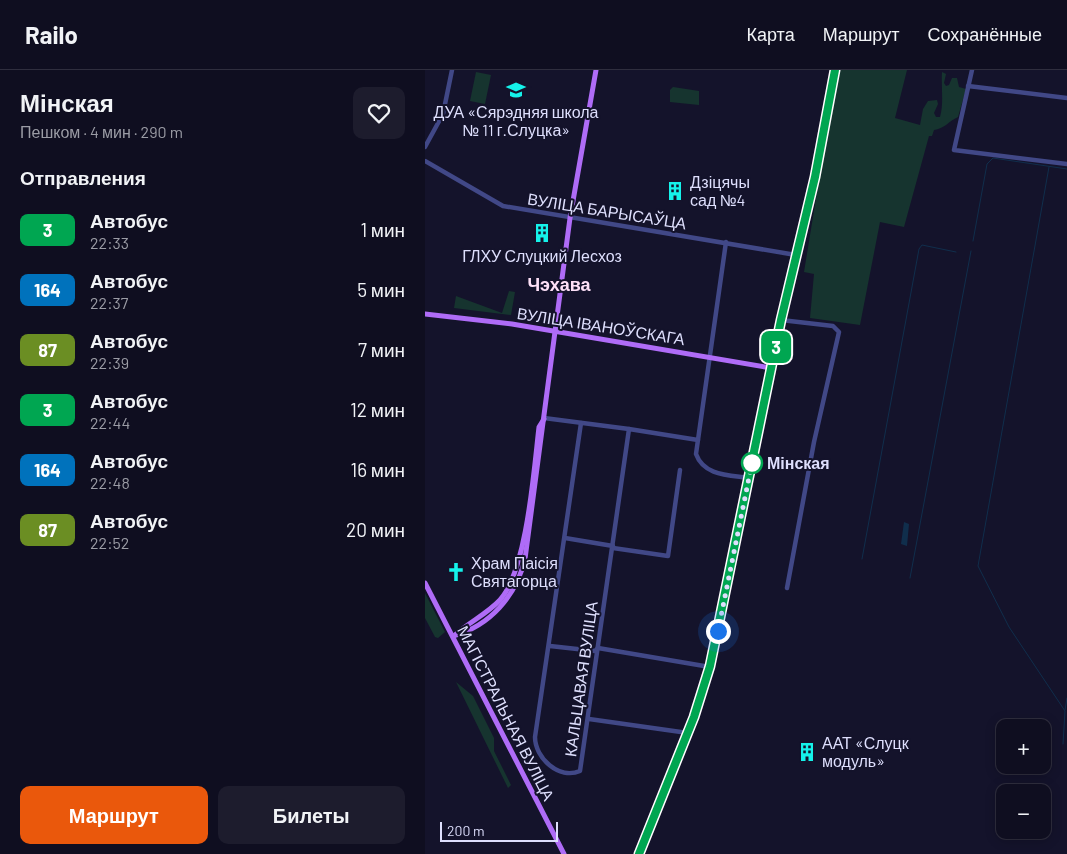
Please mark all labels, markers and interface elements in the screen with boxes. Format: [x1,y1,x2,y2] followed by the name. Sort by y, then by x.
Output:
[25,20,78,49] text: Railo
[747,23,795,45] text: Карта
[823,23,899,45] text: Маршрут
[927,23,1042,45] text: Сохранённые
[505,79,527,101] school or university icon: ДУА «Сярэдняя школа № 11 г.Слуцка»
[353,87,405,139] button: heart
[20,88,114,117] text: Мінская
[433,102,599,139] place label: ДУА «Сярэдняя школа № 11 г.Слуцка»
[20,122,183,141] text: Пешком · 4 мин · 290 m
[20,166,146,189] text: Отправления
[690,172,750,209] place label: Дзіцячы сад №4
[664,180,686,202] building icon: Дзіцячы сад №4
[526,189,688,233] street label: ВУЛІЦА БАРЫСАЎЦА
[90,209,168,232] text: Автобус
[360,218,405,241] text: 1 мин
[43,219,52,241] text: 3
[531,222,553,244] building icon: ГЛХУ Слуцкий Лесхоз
[90,233,129,252] text: 22:33
[462,246,622,265] place label: ГЛХУ Слуцкий Лесхоз
[90,269,168,292] text: Автобус
[527,273,592,295] district label: Чэхава
[357,278,405,301] text: 5 мин
[34,279,61,301] text: 164
[90,293,128,312] text: 22:37
[516,303,687,348] street label: ВУЛІЦА ІВАНОЎСКАГА
[90,329,168,352] text: Автобус
[760,331,792,363] line badge: 3
[771,336,781,358] text: 3
[358,338,405,361] text: 7 мин
[38,339,57,361] text: 87
[90,353,129,372] text: 22:39
[90,389,168,412] text: Автобус
[350,398,405,421] text: 12 мин
[43,399,52,421] text: 3
[90,413,130,432] text: 22:44
[90,449,168,472] text: Автобус
[741,452,763,474] marker: Мінская
[767,453,830,472] place label: Мінская
[351,458,405,481] text: 16 мин
[34,459,61,481] text: 164
[90,473,130,492] text: 22:48
[90,509,168,532] text: Автобус
[346,518,405,541] text: 20 мин
[38,519,57,541] text: 87
[90,533,129,552] text: 22:52
[471,553,558,590] place label: Храм Паісія Святагорца
[445,561,467,583] church icon: Храм Паісія Святагорца
[560,600,601,758] street label: КАЛЬЦАВАЯ ВУЛІЦА
[706,619,731,644] your location
[454,622,559,804] street label: МАГІСТРАЛЬНАЯ ВУЛІЦА
[996,719,1051,839] map controls
[996,719,1051,774] button: +
[822,733,910,770] place label: ААТ «Слуцк модуль»
[796,741,818,763] building icon: ААТ «Слуцк модуль»
[996,784,1051,839] button: −
[20,786,208,844] button: Маршрут
[218,786,405,844] button: Билеты
[440,819,557,842] scale bar
[447,822,485,839] text: 200 m

